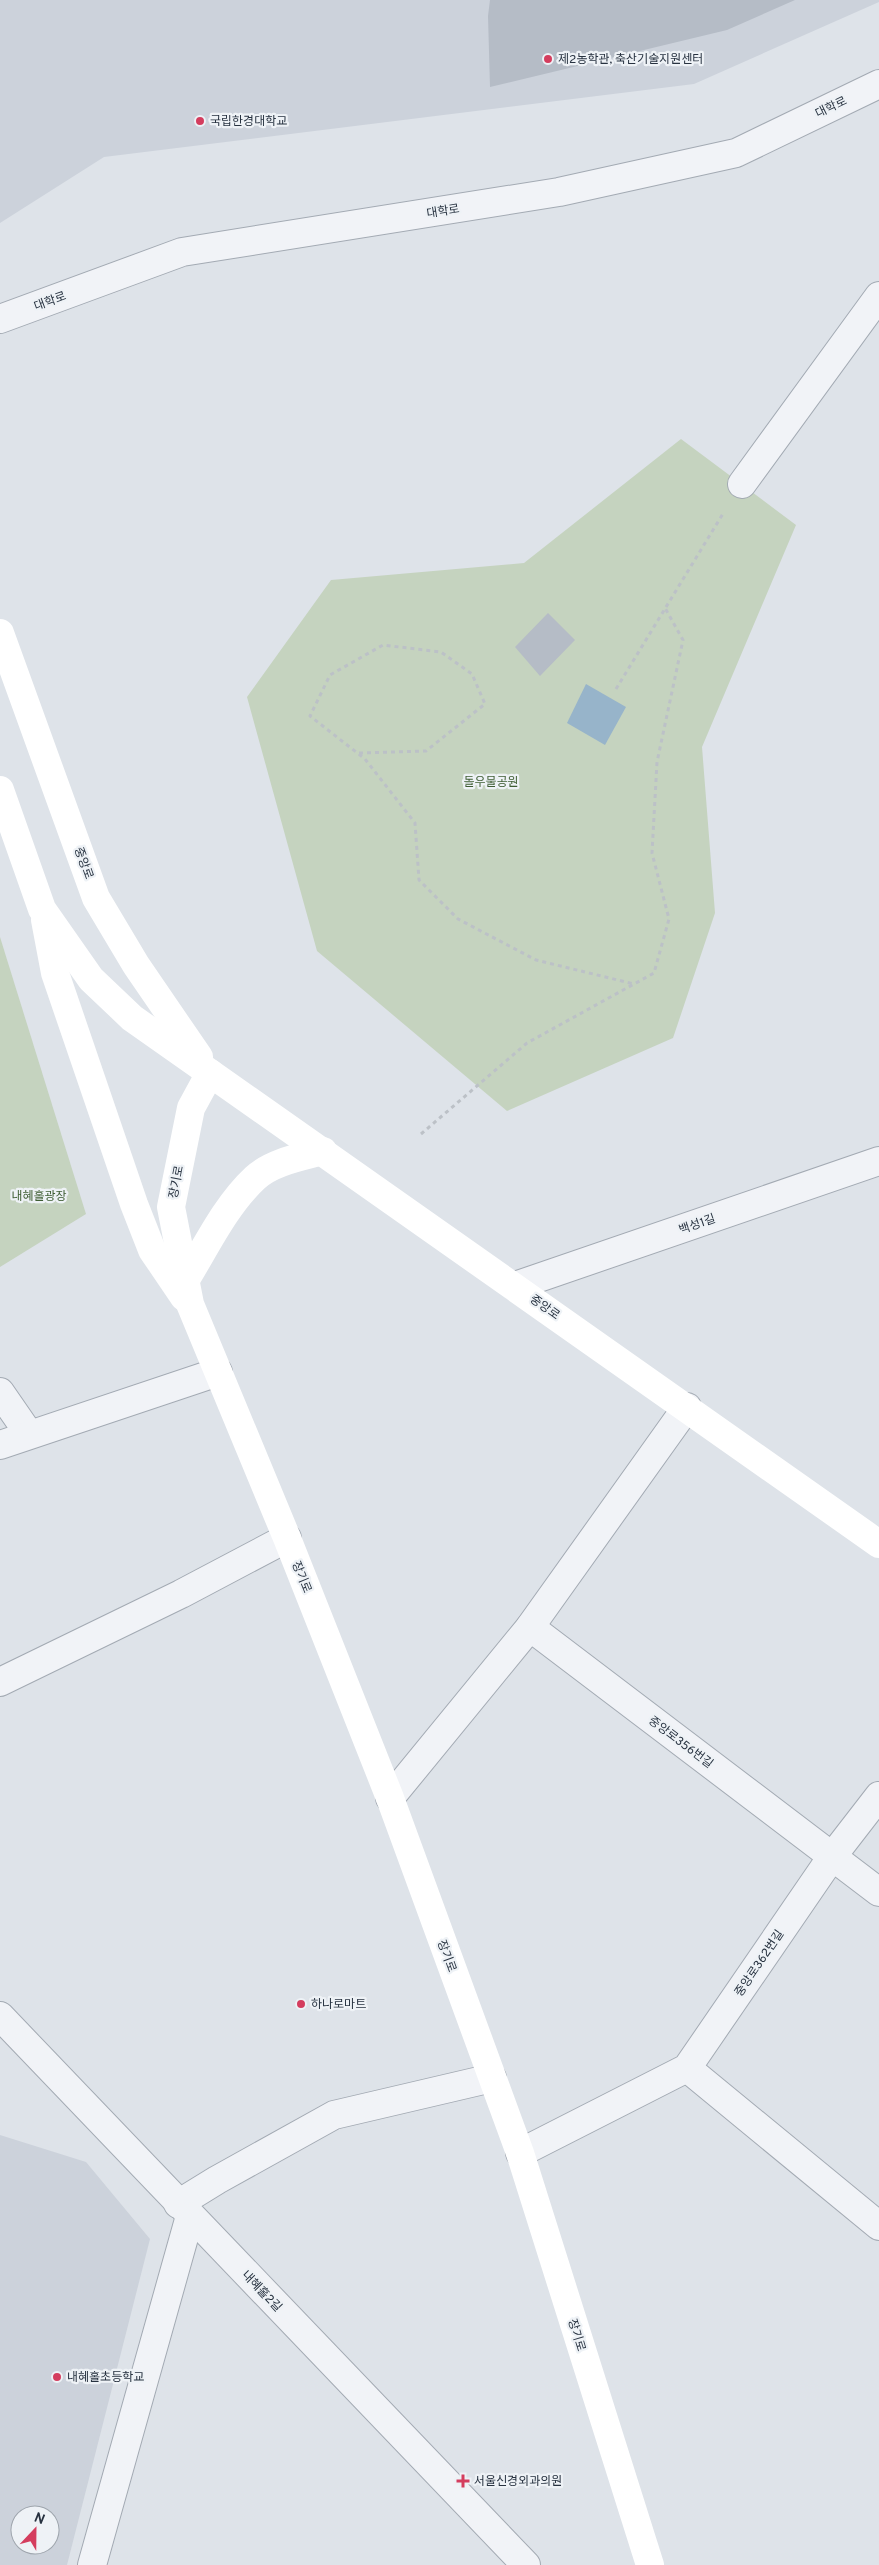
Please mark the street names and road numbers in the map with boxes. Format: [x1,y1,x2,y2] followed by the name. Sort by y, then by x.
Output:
[813,93,850,122] street label: 대학로
[426,201,461,222] street label: 대학로
[32,289,69,315] street label: 대학로
[70,845,96,882] street label: 중앙로
[166,1164,188,1200] street label: 장기로
[677,1211,718,1239] street label: 백성1길
[526,1292,563,1324] street label: 중앙로
[287,1559,315,1596] street label: 장기로
[645,1713,716,1772] street label: 중앙로356번길
[732,1927,788,2000] street label: 중앙로362번길
[433,1938,459,1975] street label: 장기로
[238,2268,285,2316] street label: 내혜홀2길
[564,2317,589,2353] street label: 장기로

